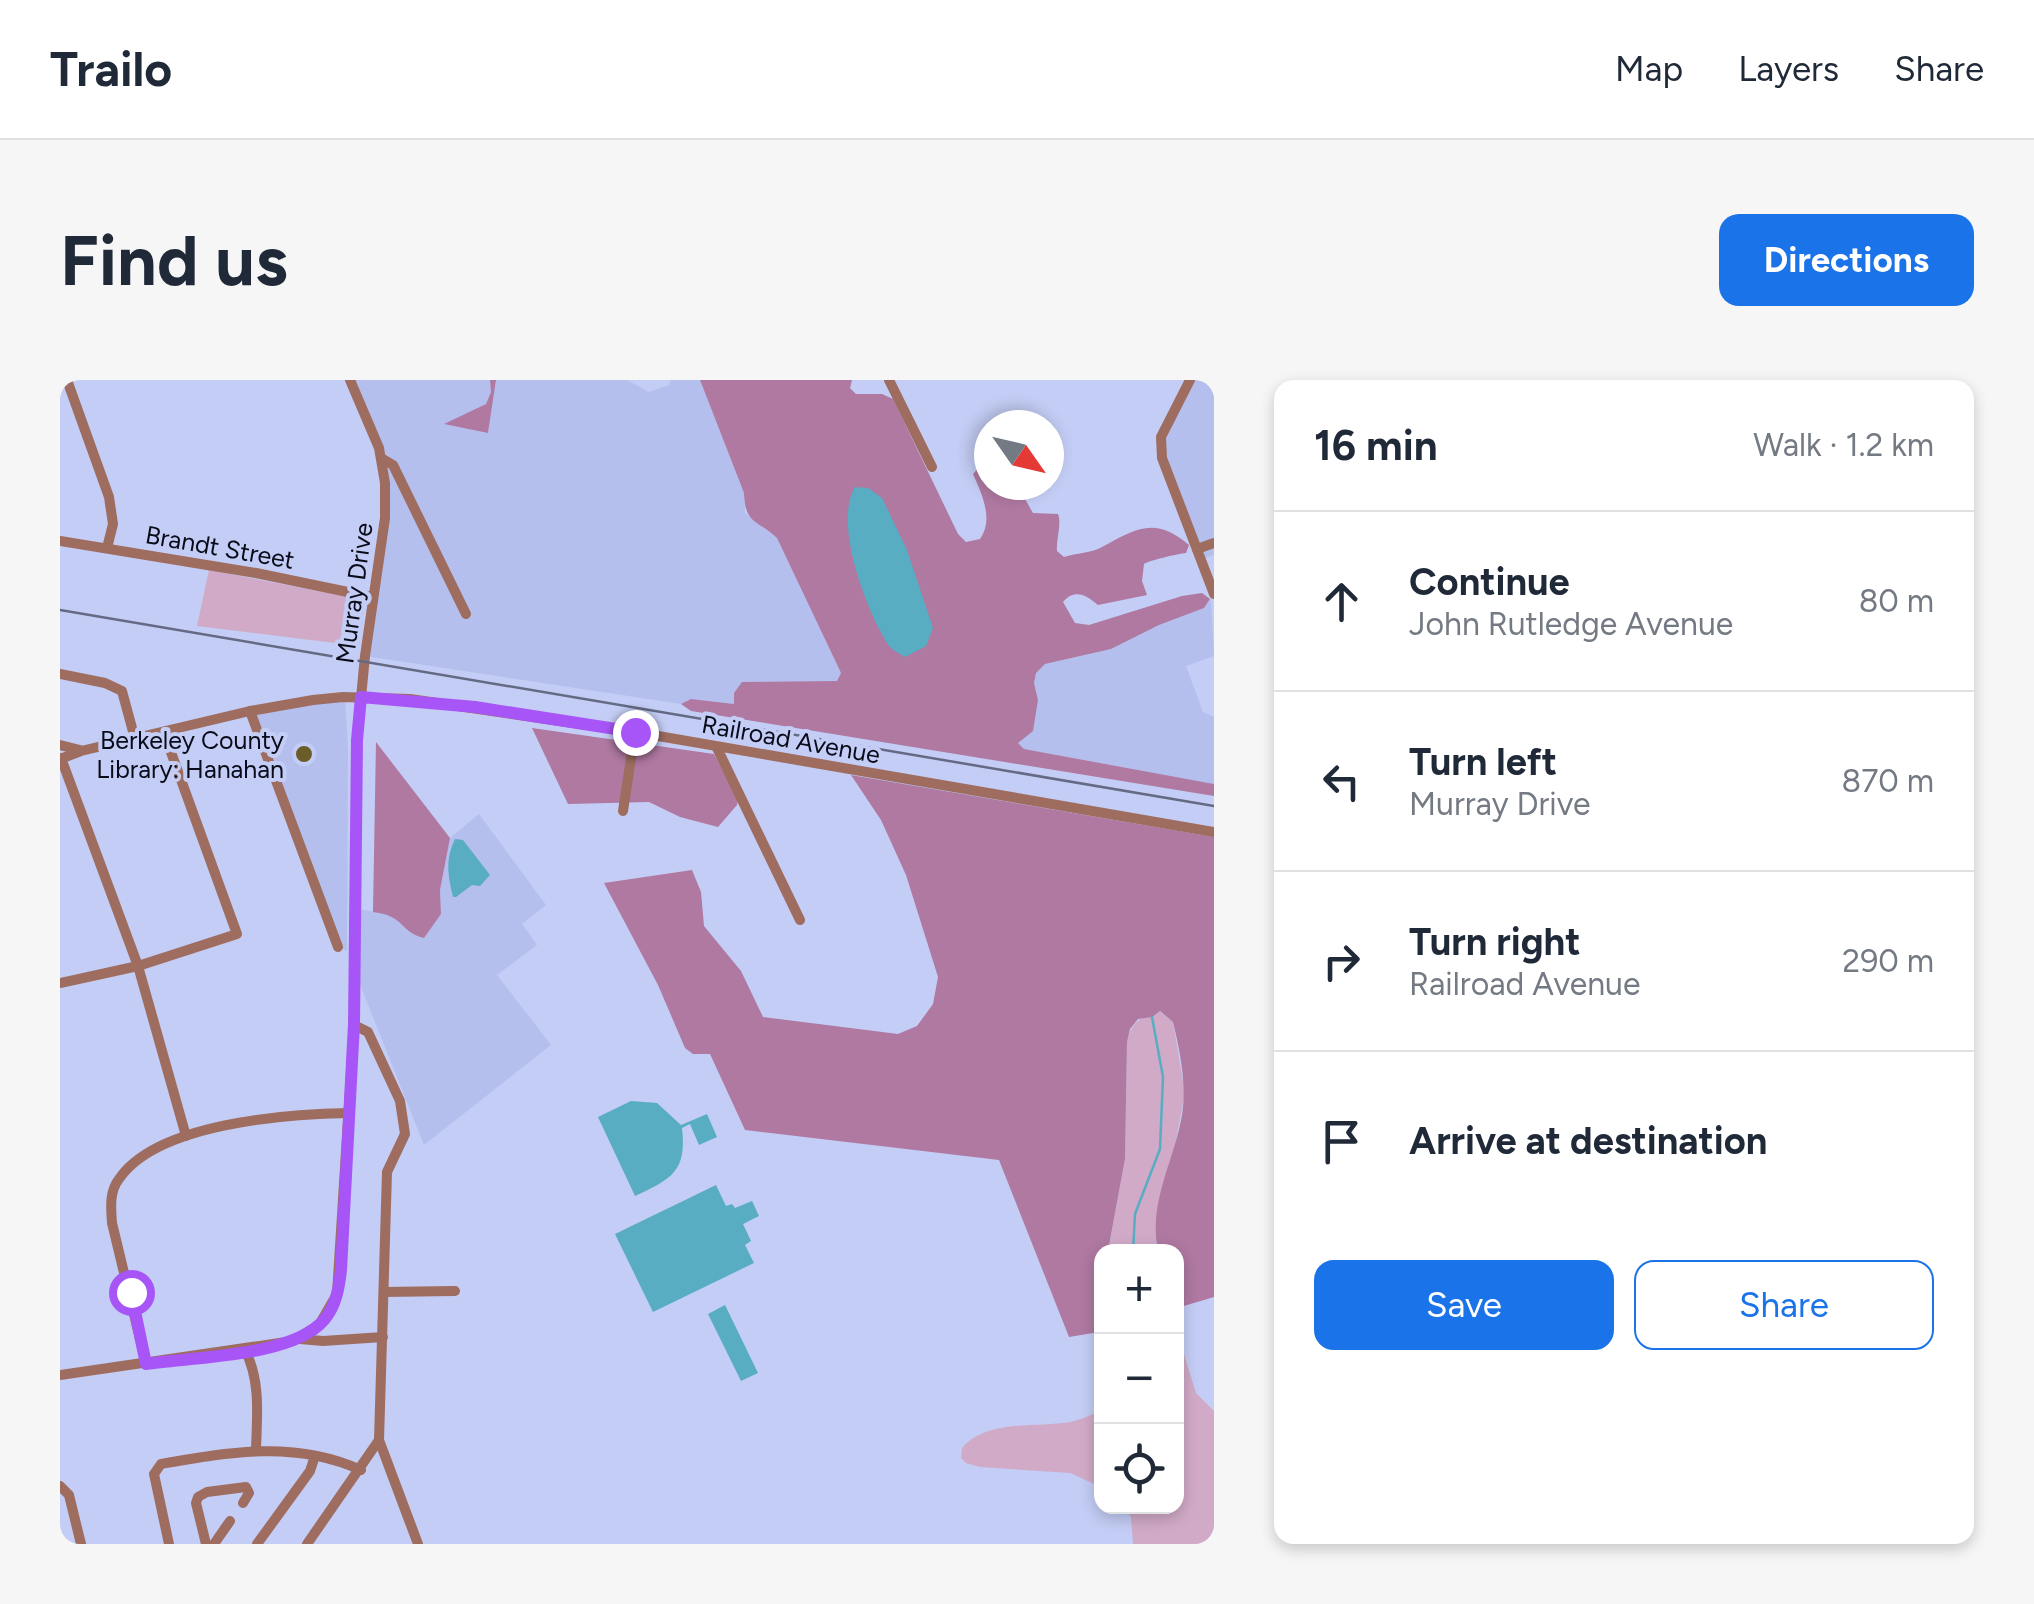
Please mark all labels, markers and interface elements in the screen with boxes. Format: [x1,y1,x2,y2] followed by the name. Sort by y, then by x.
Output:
[50,40,172,98] text: Trailo
[1615,48,1683,90] text: Map
[1738,48,1839,90] text: Layers
[1894,48,1984,90] text: Share
[1719,214,1974,306] button: Directions
[60,218,288,303] text: Find us
[974,410,1064,500] north arrow
[1314,420,1438,471] text: 16 min
[1753,426,1934,464] text: Walk · 1.2 km
[143,519,297,575] street label: Brandt Street
[329,521,379,665] street label: Murray Drive
[1409,559,1570,605] text: Continue
[1314,574,1369,629] icon: ahead
[1859,582,1934,620] text: 80 m
[1409,605,1733,643] text: John Rutledge Avenue
[699,709,883,769] street label: Railroad Avenue
[613,710,659,756] route end
[96,725,284,784] place label: Berkeley County Library: Hanahan
[1409,739,1557,785] text: Turn left
[293,743,315,765] marker: Berkeley County Library: Hanahan
[1314,754,1369,809] icon: left
[1842,762,1934,800] text: 870 m
[1409,785,1590,823] text: Murray Drive
[1409,919,1581,965] text: Turn right
[1314,934,1369,989] icon: right
[1842,942,1934,980] text: 290 m
[1409,965,1640,1003] text: Railroad Avenue
[1314,1114,1369,1169] icon: arrive
[1409,1118,1767,1164] text: Arrive at destination
[1094,1244,1184,1514] map controls
[1094,1244,1184,1334] button: +
[1314,1260,1614,1350] button: Save
[1634,1260,1934,1350] button: Share
[109,1270,155,1316] route start
[1094,1334,1184,1424] button: −
[1094,1424,1184,1514] button: locate

